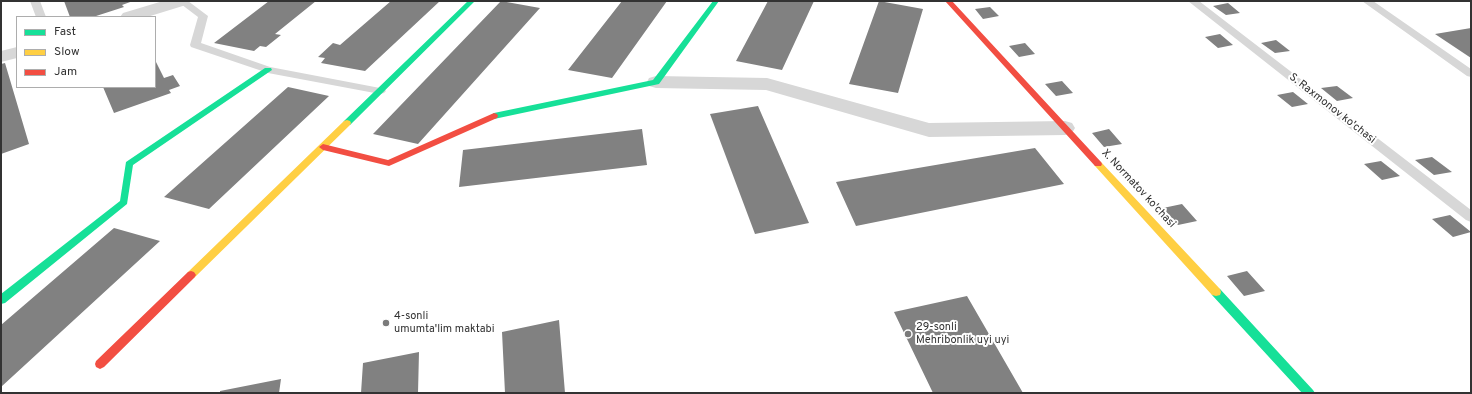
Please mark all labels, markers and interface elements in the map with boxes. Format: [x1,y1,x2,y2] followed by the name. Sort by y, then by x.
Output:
[16,16,156,88] legend
[54,24,76,40] text: Fast
[54,44,80,60] text: Slow
[54,64,77,80] text: Jam
[1286,71,1378,147] street label: S. Raxmonov ko'chasi
[1098,147,1178,231] street label: X. Normatov ko'chasi
[394,310,494,336] place label: 4-sonli umumta'lim maktabi
[381,318,391,328] marker: 4-sonli umumta'lim maktabi
[916,321,1009,347] place label: 29-sonli Mehribonlik uyi uyi
[903,329,913,339] marker: 29-sonli Mehribonlik uyi uyi

